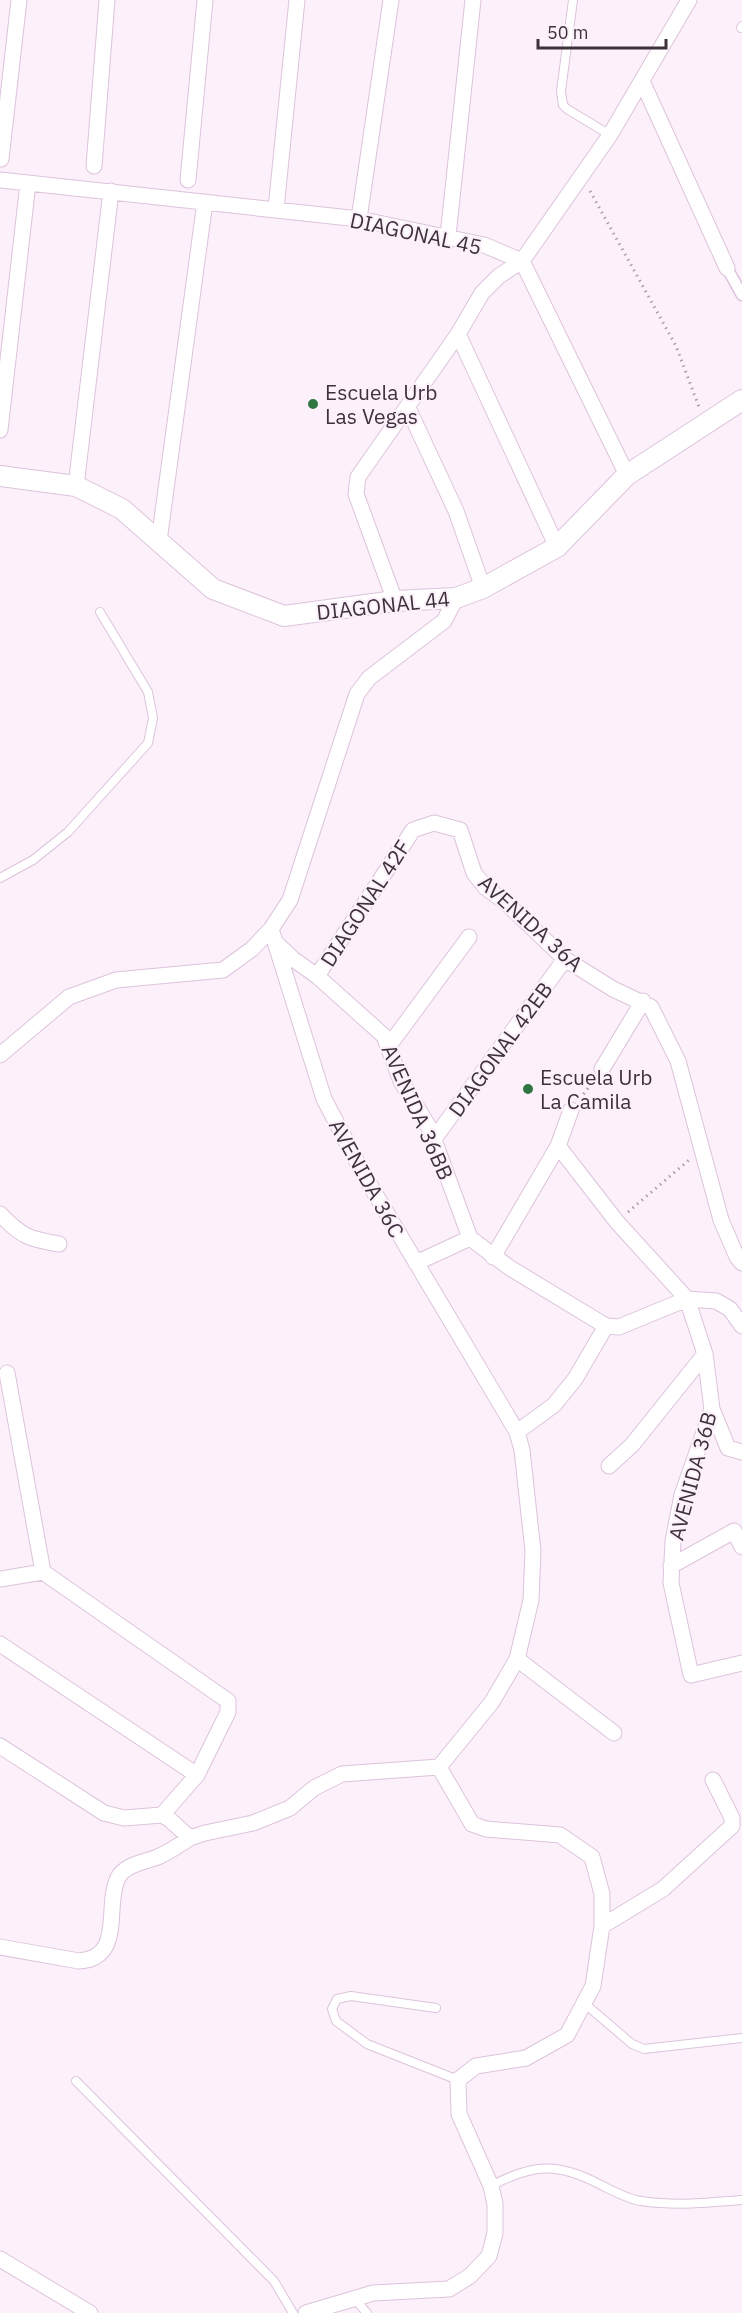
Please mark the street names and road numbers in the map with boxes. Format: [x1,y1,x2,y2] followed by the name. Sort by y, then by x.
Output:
[348,205,484,261] street label: DIAGONAL 45
[315,584,451,626] street label: DIAGONAL 44
[314,834,416,972] street label: DIAGONAL 42F
[473,869,589,977] street label: AVENIDA 36A
[442,976,558,1122] street label: DIAGONAL 42EB
[376,1040,460,1184] street label: AVENIDA 36BB
[323,1114,411,1242] street label: AVENIDA 36C
[661,1409,723,1543] street label: AVENIDA 36B

